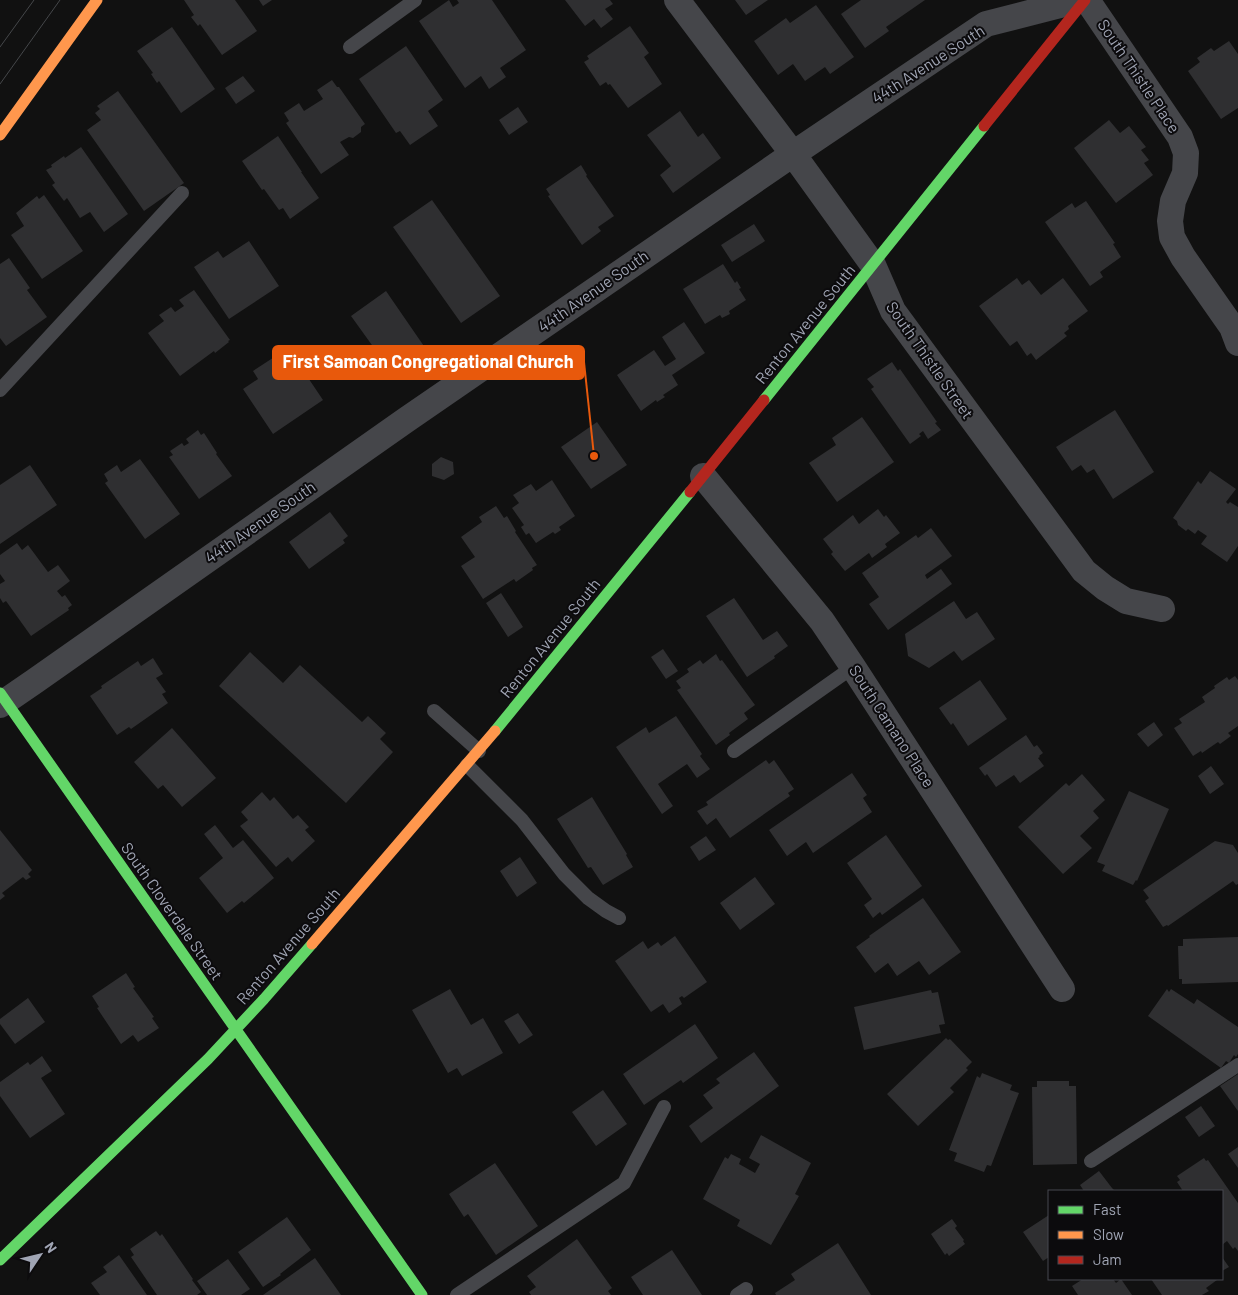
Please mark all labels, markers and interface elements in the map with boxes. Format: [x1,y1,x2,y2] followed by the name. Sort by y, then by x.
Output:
[1094,15,1185,136] street label: South Thistle Place
[868,20,988,107] street label: 44th Avenue South
[534,245,652,336] street label: 44th Avenue South
[751,260,859,387] street label: Renton Avenue South
[883,297,978,422] street label: South Thistle Street
[273,346,584,379] callout: First Samoan Congregational Church
[282,350,574,372] text: First Samoan Congregational Church
[201,476,319,567] street label: 44th Avenue South
[496,574,604,701] street label: Renton Avenue South
[846,661,939,790] street label: South Camano Place
[118,838,227,983] street label: South Cloverdale Street
[232,884,343,1008] street label: Renton Avenue South
[1048,1190,1223,1280] legend
[1093,1200,1121,1218] text: Fast
[1093,1225,1124,1243] text: Slow
[15,1230,65,1280] north arrow
[41,1239,61,1256] text: N
[1093,1250,1122,1268] text: Jam

